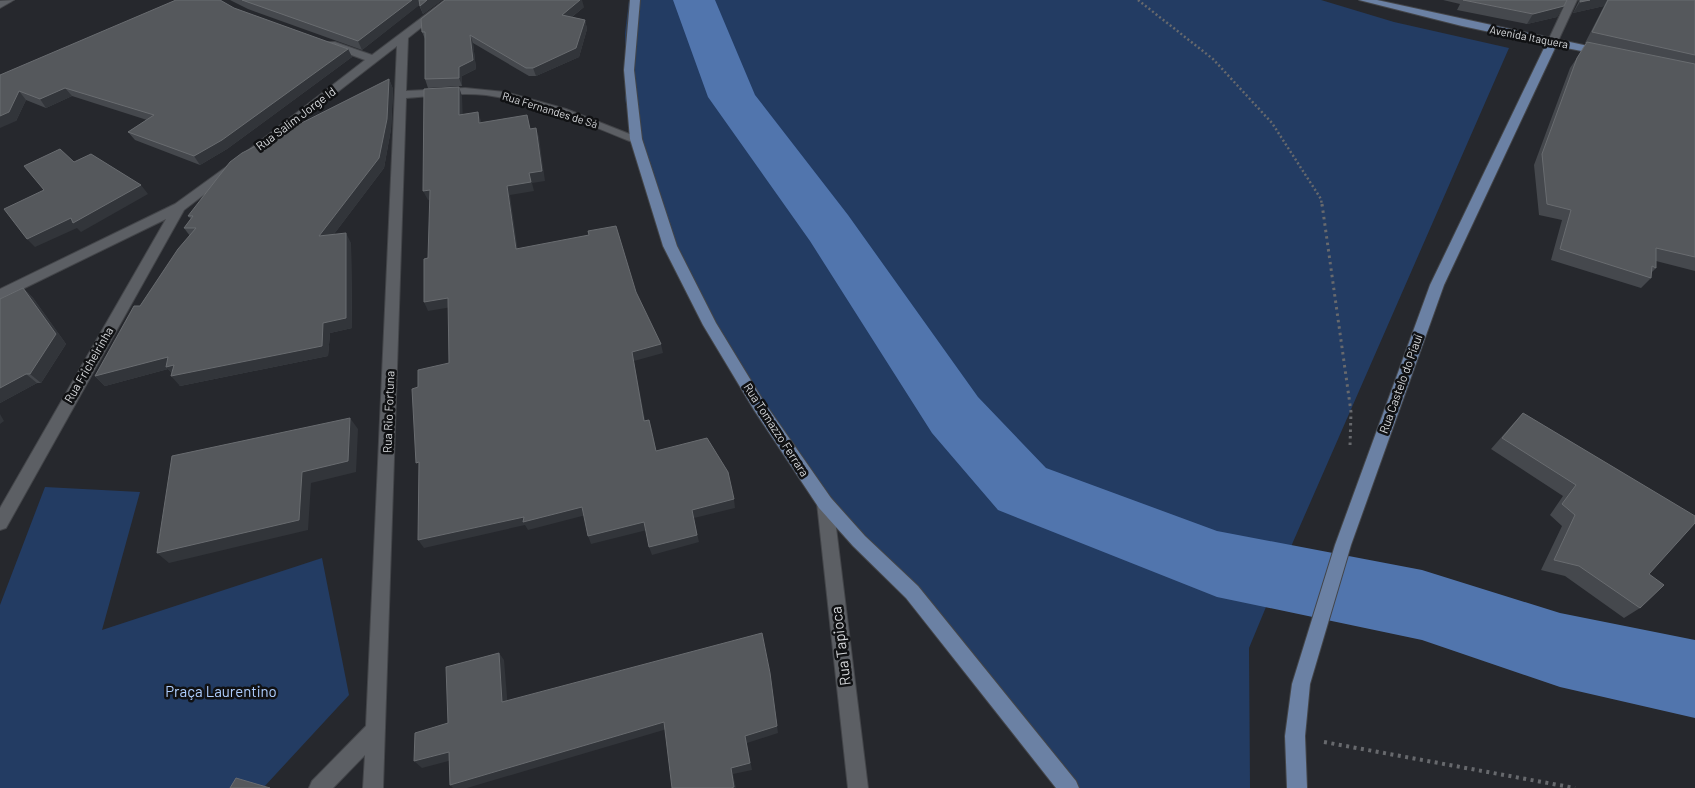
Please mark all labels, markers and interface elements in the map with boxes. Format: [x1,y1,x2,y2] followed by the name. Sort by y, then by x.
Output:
[1489,23,1569,50] street label: Avenida Itaquera
[253,84,338,153] street label: Rua Salim Jorge Id
[501,89,599,130] street label: Rua Fernandes de Sá
[61,324,115,405] street label: Rua Fricheirinha
[1376,332,1425,435] street label: Rua Castelo do Piauí
[380,371,396,453] street label: Rua Rio Fortuna
[741,380,812,479] street label: Rua Tomazzo Ferrara
[826,606,854,687] street label: Rua Tapioca
[165,682,277,700] park label: Praça Laurentino

